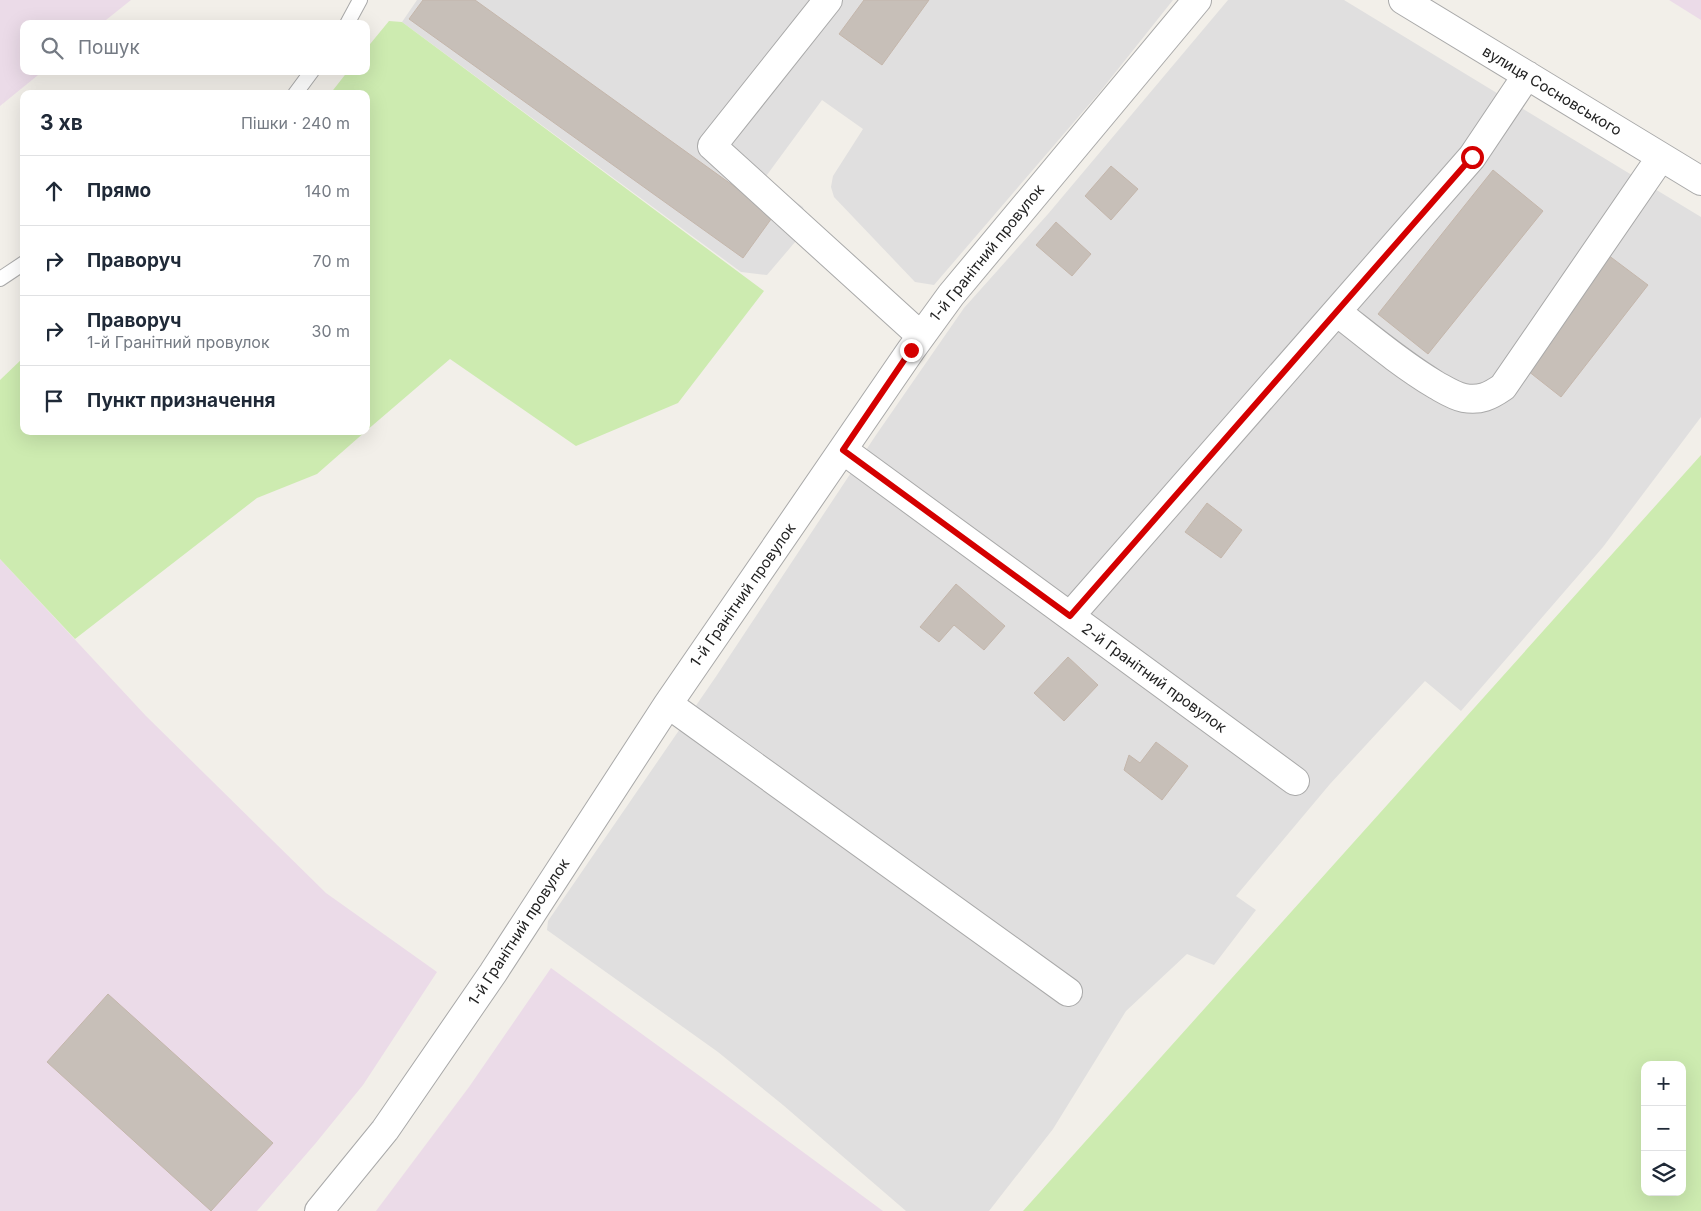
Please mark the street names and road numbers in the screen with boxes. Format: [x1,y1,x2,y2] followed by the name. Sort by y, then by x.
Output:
[1479,41,1625,140] street label: вулиця Сосновського
[925,180,1048,325] street label: 1-й Гранітний провулок
[686,519,799,670] street label: 1-й Гранітний провулок
[1078,619,1230,736] street label: 2-й Гранітний провулок
[464,855,573,1009] street label: 1-й Гранітний провулок

